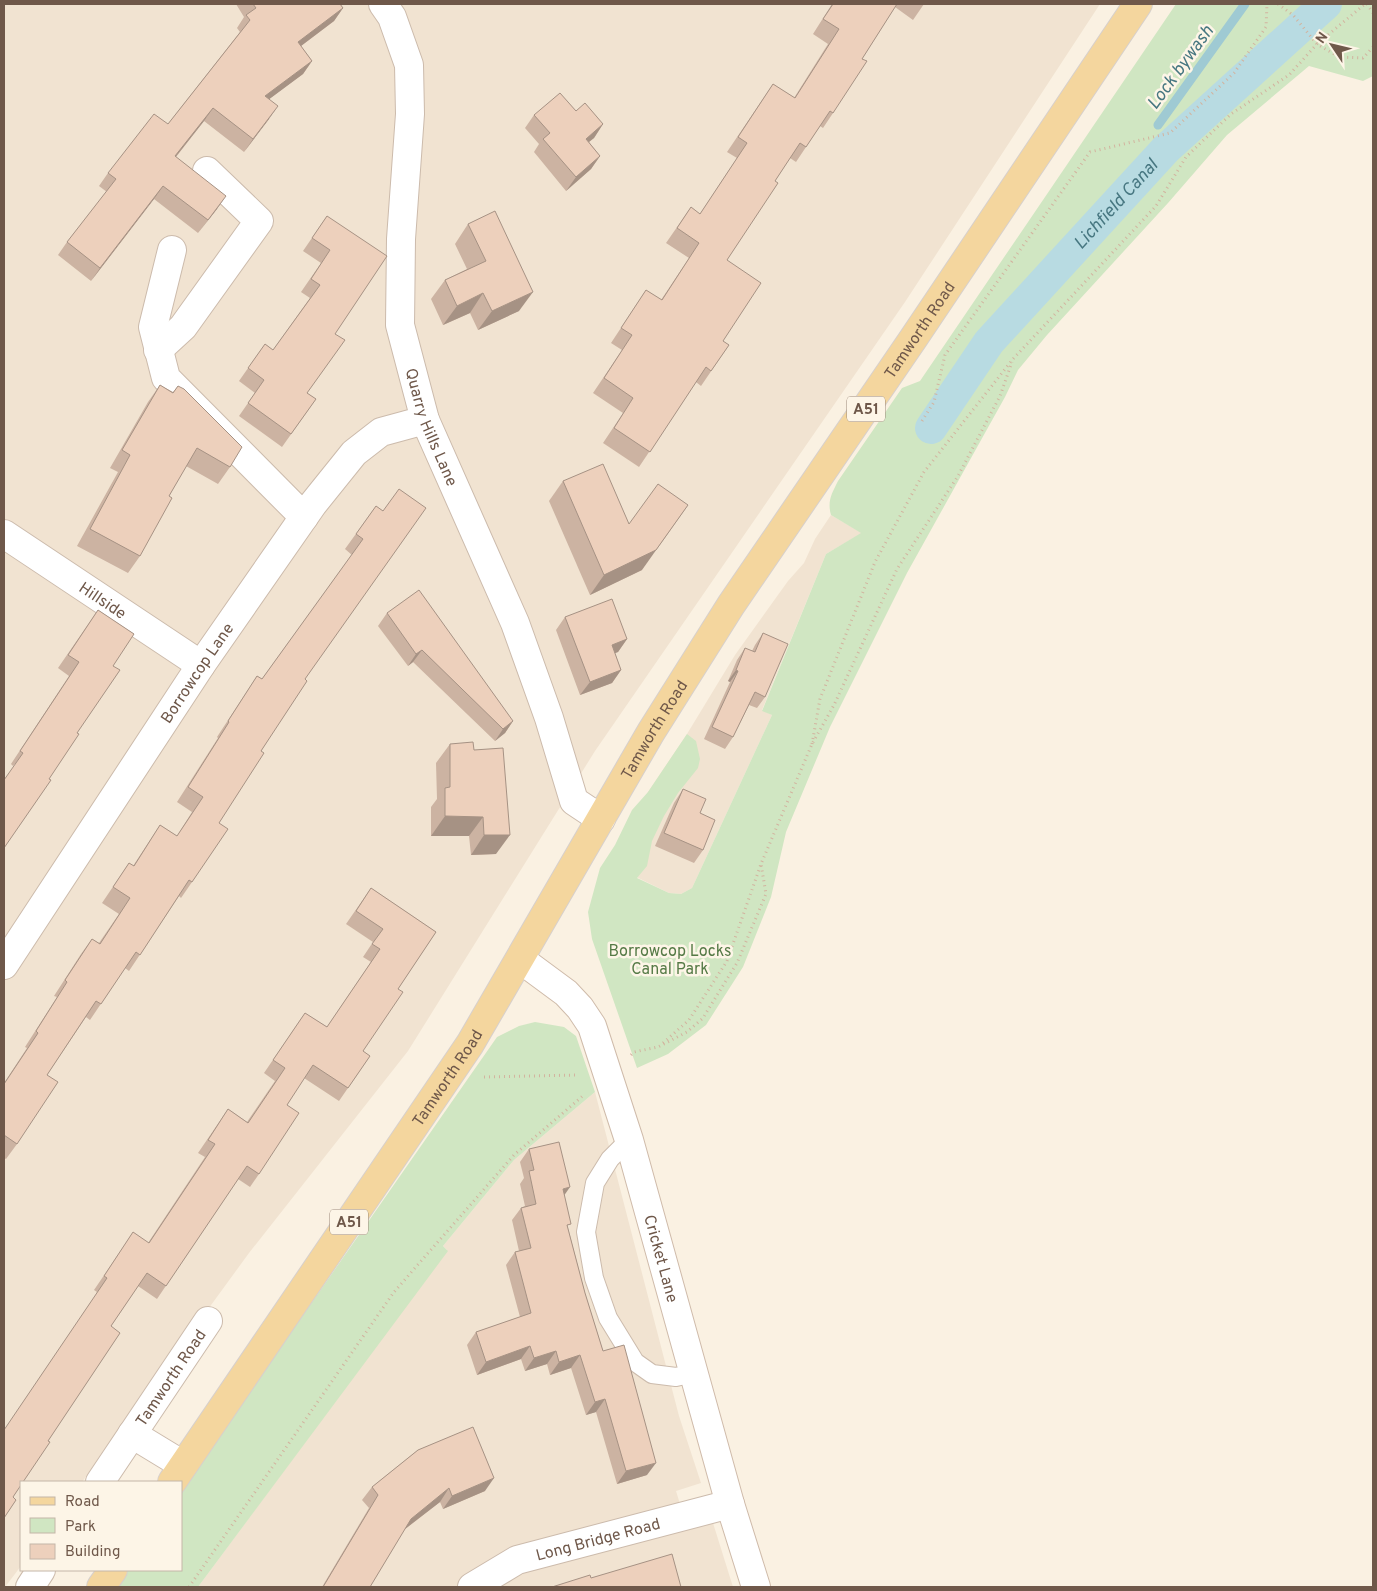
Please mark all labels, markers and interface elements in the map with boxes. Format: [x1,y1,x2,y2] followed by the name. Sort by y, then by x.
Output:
[1307,20,1357,70] north arrow
[1143,21,1220,115] water label: Lock bywash
[1313,29,1332,47] text: N
[1069,154,1165,255] water label: Lichfield Canal
[881,279,961,383] street label: Tamworth Road
[400,366,461,490] street label: Quarry Hills Lane
[847,396,885,422] road number: A51
[74,579,130,625] street label: Hillside
[157,620,239,728] street label: Borrowcop Lane
[618,677,693,784] street label: Tamworth Road
[608,942,732,980] park label: Borrowcop Locks Canal Park
[409,1027,488,1131] street label: Tamworth Road
[330,1210,368,1234] road number: A51
[638,1213,682,1305] street label: Cricket Lane
[132,1326,211,1431] street label: Tamworth Road
[20,1481,182,1571] legend
[65,1493,100,1512] text: Road
[534,1515,663,1567] street label: Long Bridge Road
[65,1518,96,1537] text: Park
[65,1543,120,1562] text: Building

